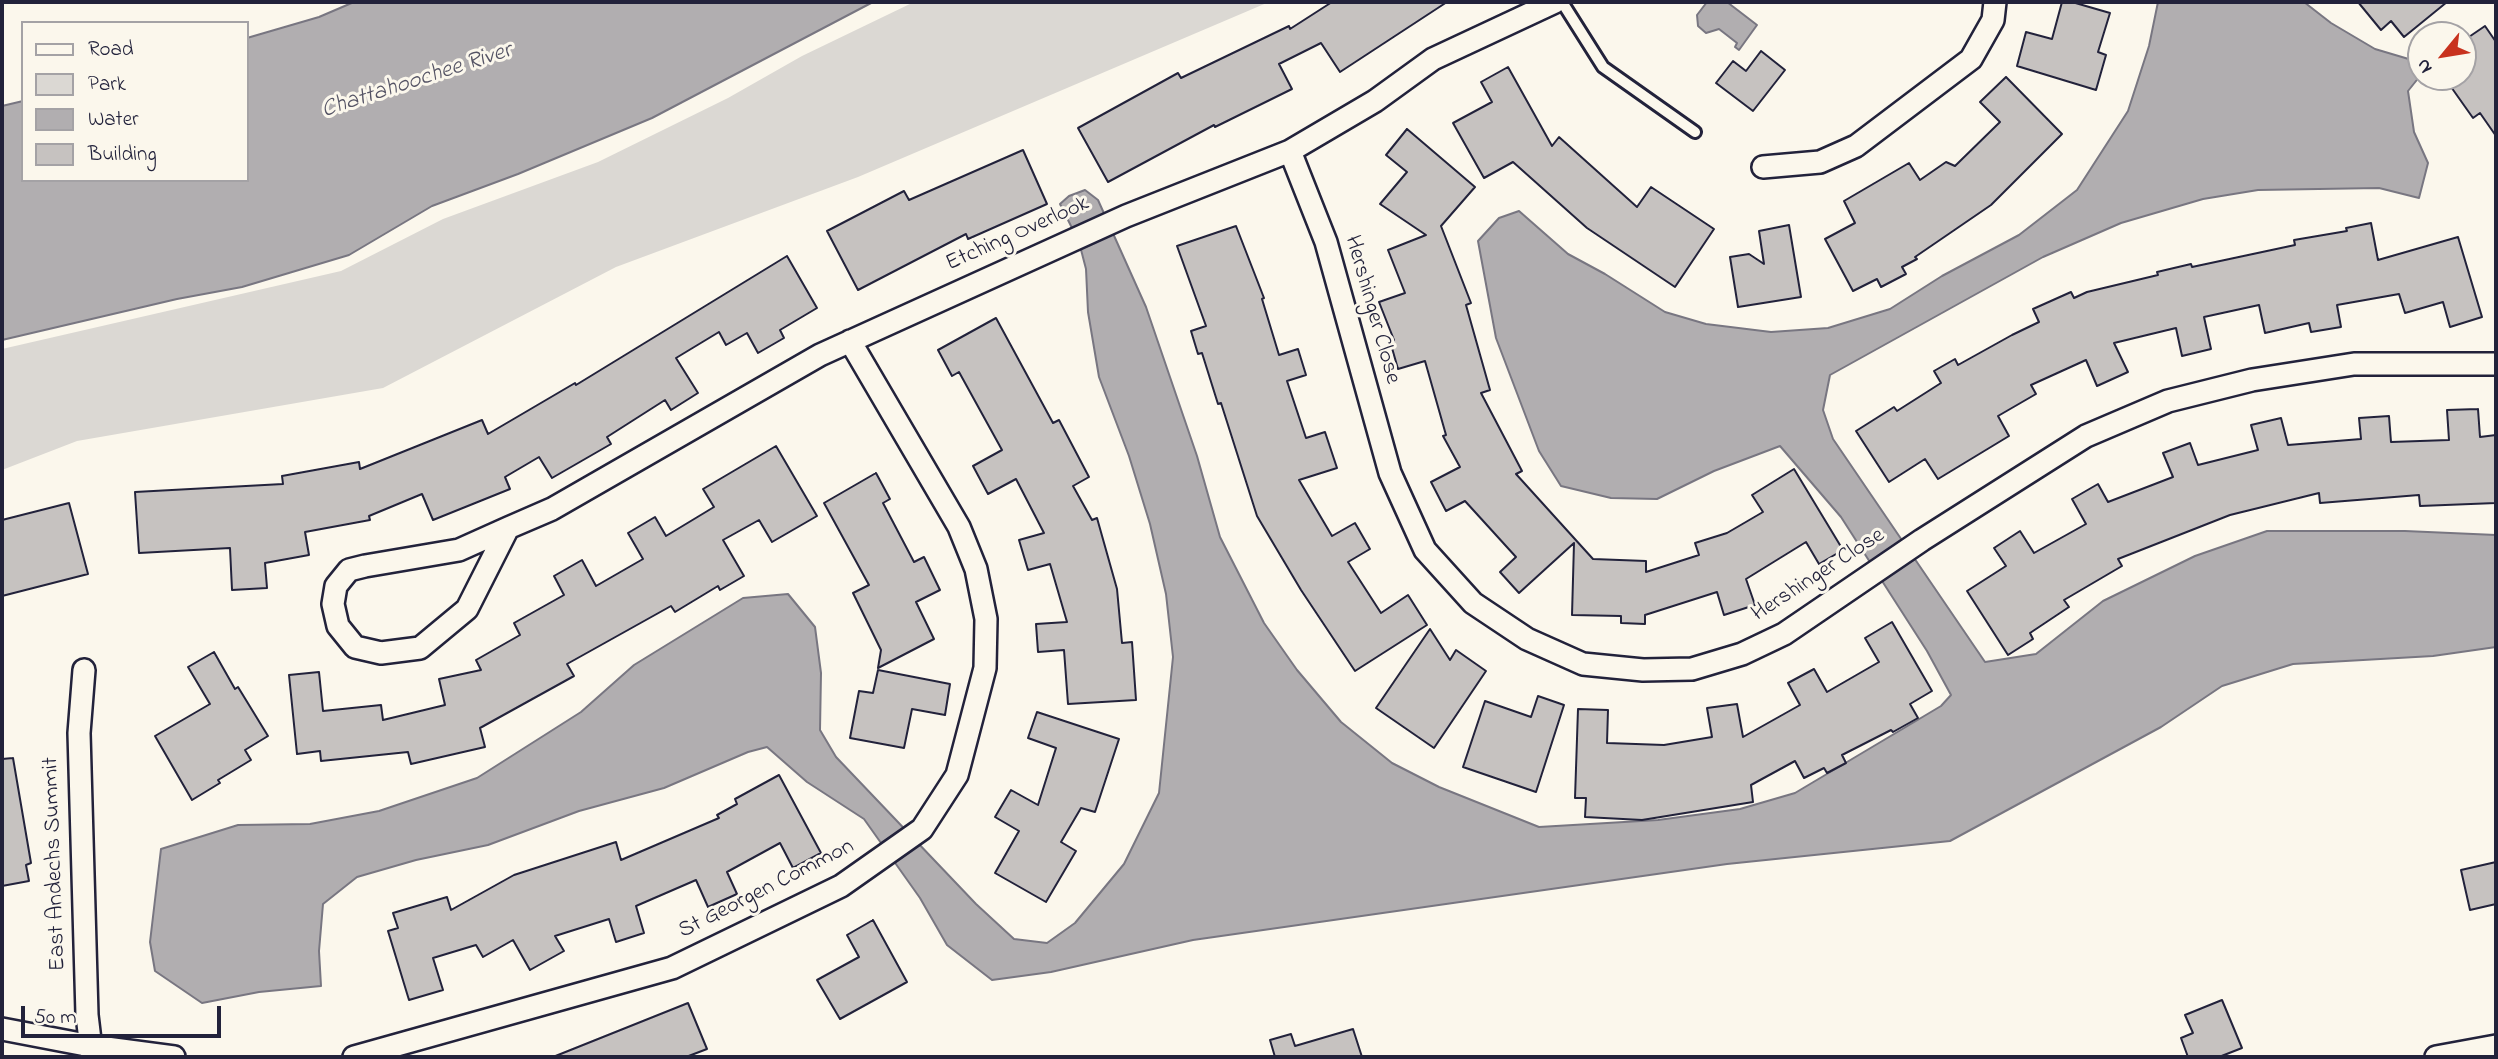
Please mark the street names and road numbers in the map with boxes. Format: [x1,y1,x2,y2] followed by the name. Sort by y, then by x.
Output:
[942,191,1094,279] street label: Etching Overlook
[1337,233,1405,387] street label: Hershinger Close
[1747,523,1891,629] street label: Hershinger Close
[38,756,74,972] street label: East Andechs Summit
[675,834,859,946] street label: St Georgen Common

